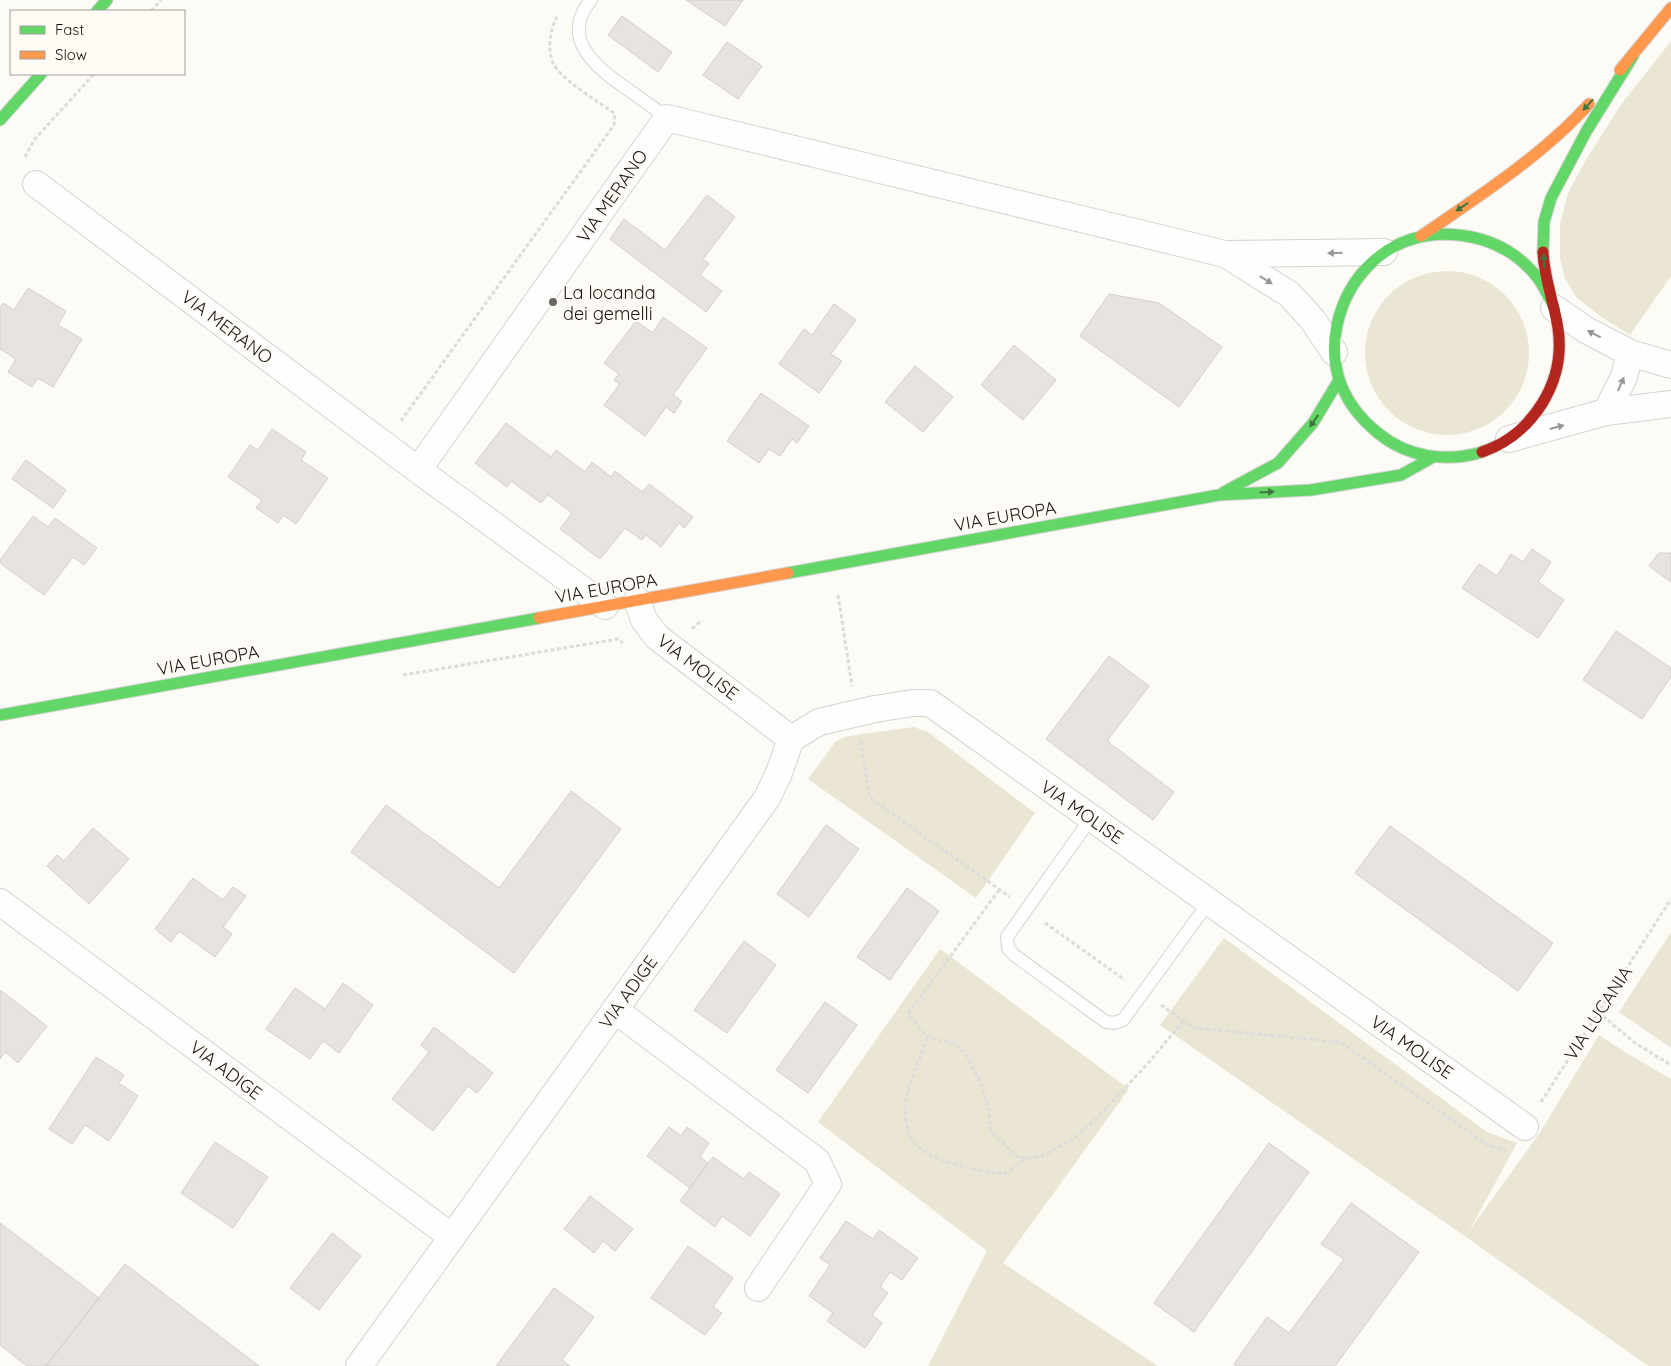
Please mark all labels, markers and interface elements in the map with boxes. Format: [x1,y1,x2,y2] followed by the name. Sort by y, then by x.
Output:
[10,10,185,75] legend
[55,20,84,39] text: Fast
[55,45,87,64] text: Slow
[1582,99,1594,111] one-way arrow
[571,145,653,247] street label: VIA MERANO
[1456,203,1469,212] one-way arrow
[1327,249,1343,257] one-way arrow
[1539,253,1547,269] one-way arrow
[1260,275,1273,284] one-way arrow
[563,281,656,325] place label: La locanda dei gemelli
[177,285,277,369] street label: VIA MERANO
[547,296,559,308] marker: La locanda dei gemelli
[1586,330,1601,338] one-way arrow
[1617,377,1625,391] one-way arrow
[1309,414,1319,428] one-way arrow
[1549,422,1564,430] one-way arrow
[1260,488,1276,496] one-way arrow
[952,496,1058,536] street label: VIA EUROPA
[553,568,659,608] street label: VIA EUROPA
[653,629,743,705] street label: VIA MOLISE
[155,640,261,680] street label: VIA EUROPA
[1036,775,1128,849] street label: VIA MOLISE
[594,951,662,1033] street label: VIA ADIGE
[1559,961,1637,1064] street label: VIA LUCANIA
[1366,1010,1458,1084] street label: VIA MOLISE
[185,1035,267,1105] street label: VIA ADIGE

